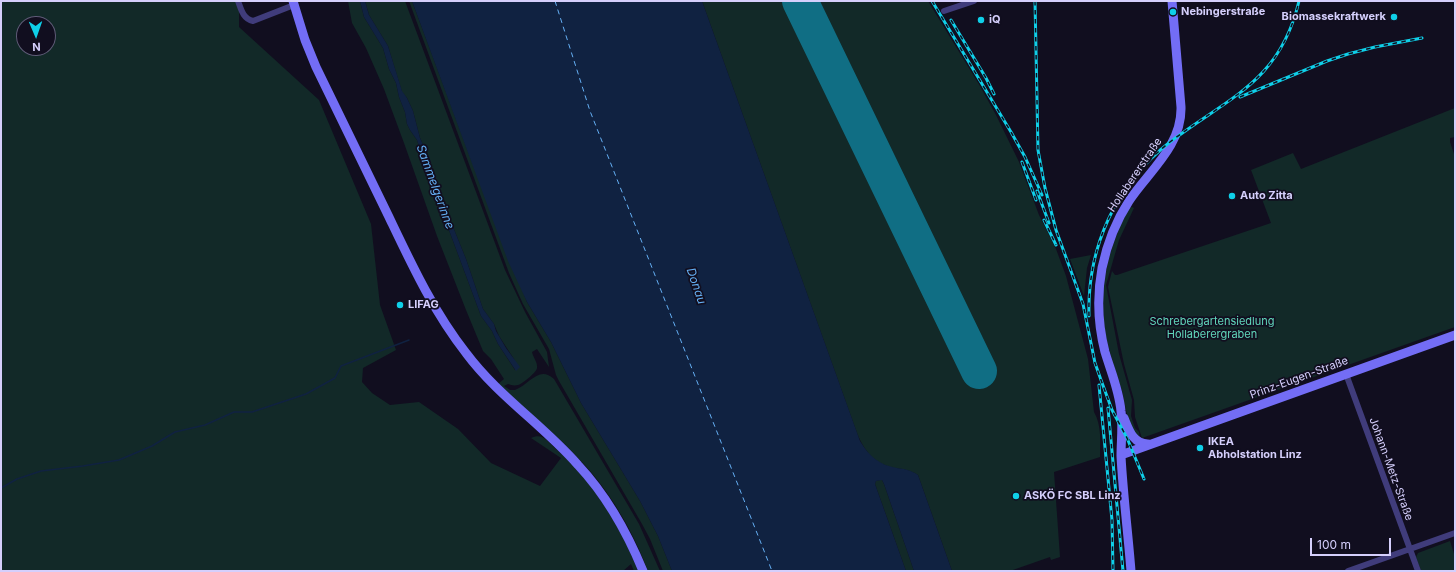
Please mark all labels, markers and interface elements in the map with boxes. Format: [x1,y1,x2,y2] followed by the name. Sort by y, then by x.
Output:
[1181,5,1265,19] place label: Nebingerstraße
[1168,7,1178,17] marker: Nebingerstraße
[1282,10,1386,24] place label: Biomassekraftwerk
[1389,12,1399,22] marker: Biomassekraftwerk
[989,13,1001,27] place label: iQ
[976,15,986,25] marker: iQ
[16,16,56,56] north arrow
[32,40,41,54] text: N
[1105,135,1165,215] street label: Hollabererstraße
[413,143,457,231] water label: Sammelgerinne
[1240,189,1293,203] place label: Auto Zitta
[1227,191,1237,201] marker: Auto Zitta
[683,266,709,306] water label: Donau
[408,298,439,312] place label: LIFAG
[395,300,405,310] marker: LIFAG
[1150,315,1274,341] park label: Schrebergartensiedlung Hollaberergraben
[1248,354,1350,402] street label: Prinz-Eugen-Straße
[1366,416,1416,522] street label: Johann-Metz-Straße
[1208,435,1302,461] place label: IKEA Abholstation Linz
[1195,443,1205,453] marker: IKEA Abholstation Linz
[1024,489,1121,503] place label: ASKÖ FC SBL Linz
[1011,491,1021,501] marker: ASKÖ FC SBL Linz
[1312,530,1393,556] scale bar
[1317,537,1351,552] text: 100 m

